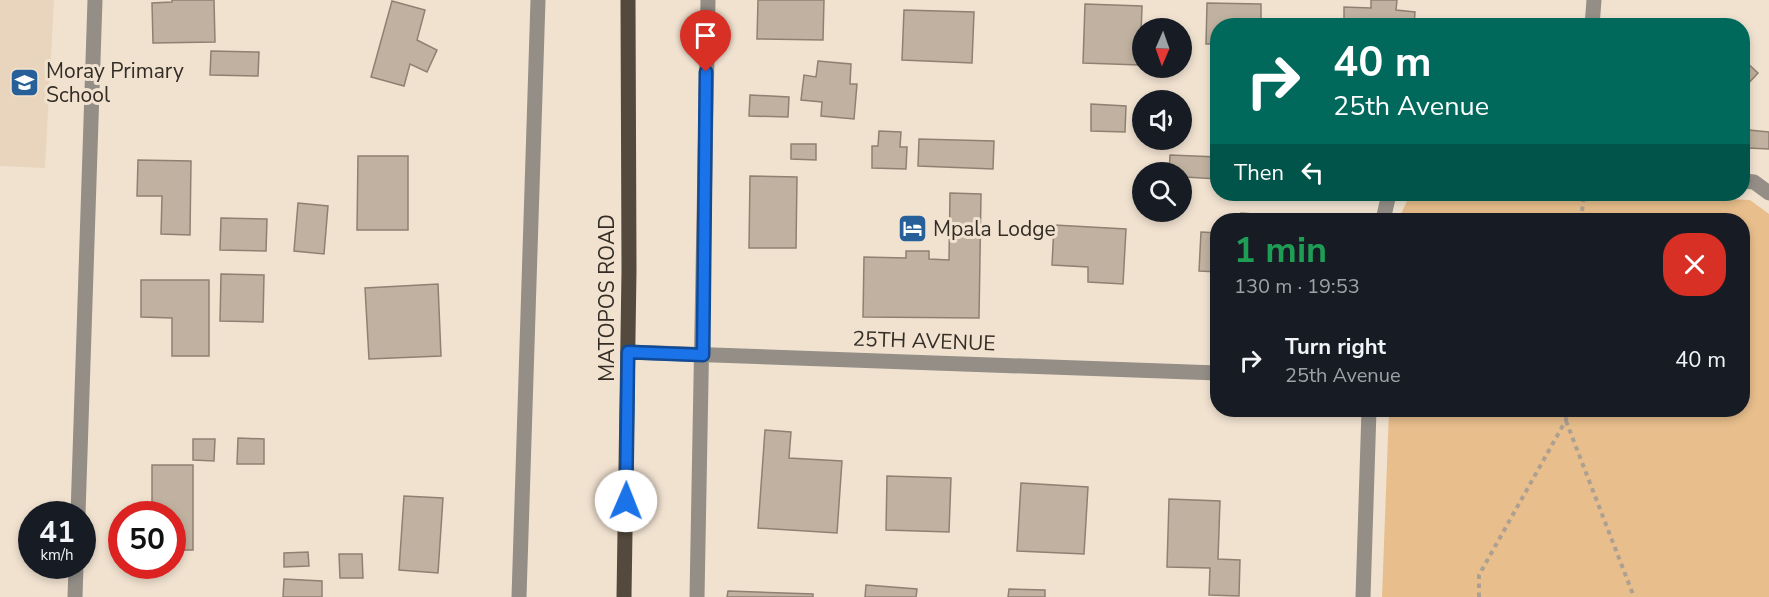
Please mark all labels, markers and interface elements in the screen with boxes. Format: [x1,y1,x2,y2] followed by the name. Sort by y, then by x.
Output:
[680,10,731,72] pin
[1132,18,1192,78] north arrow
[1132,18,1192,222] map controls
[689,19,722,52] icon: arrive
[1333,34,1432,91] text: 40 m
[1234,42,1312,120] icon: right
[46,57,184,109] place label: Moray Primary School
[9,67,41,99] school or university icon: Moray Primary School
[1333,88,1489,125] text: 25th Avenue
[1132,90,1192,150] button: sound
[1296,156,1329,189] icon: left
[1234,158,1284,188] text: Then
[1132,162,1192,222] button: search
[896,213,928,245] hotel icon: Mpala Lodge
[593,214,621,382] street label: MATOPOS ROAD
[933,215,1056,243] place label: Mpala Lodge
[1234,226,1327,275] text: 1 min
[1663,233,1726,296] button: close
[1234,273,1360,300] text: 130 m · 19:53
[852,325,996,357] street label: 25TH AVENUE
[1285,332,1386,362] text: Turn right
[1234,344,1267,377] icon: right
[1675,345,1726,375] text: 40 m
[1285,362,1401,389] text: 25th Avenue
[594,469,658,533] position arrow
[108,501,186,579] speed limit sign: 50
[39,512,75,553] text: 41
[40,545,74,565] text: km/h

